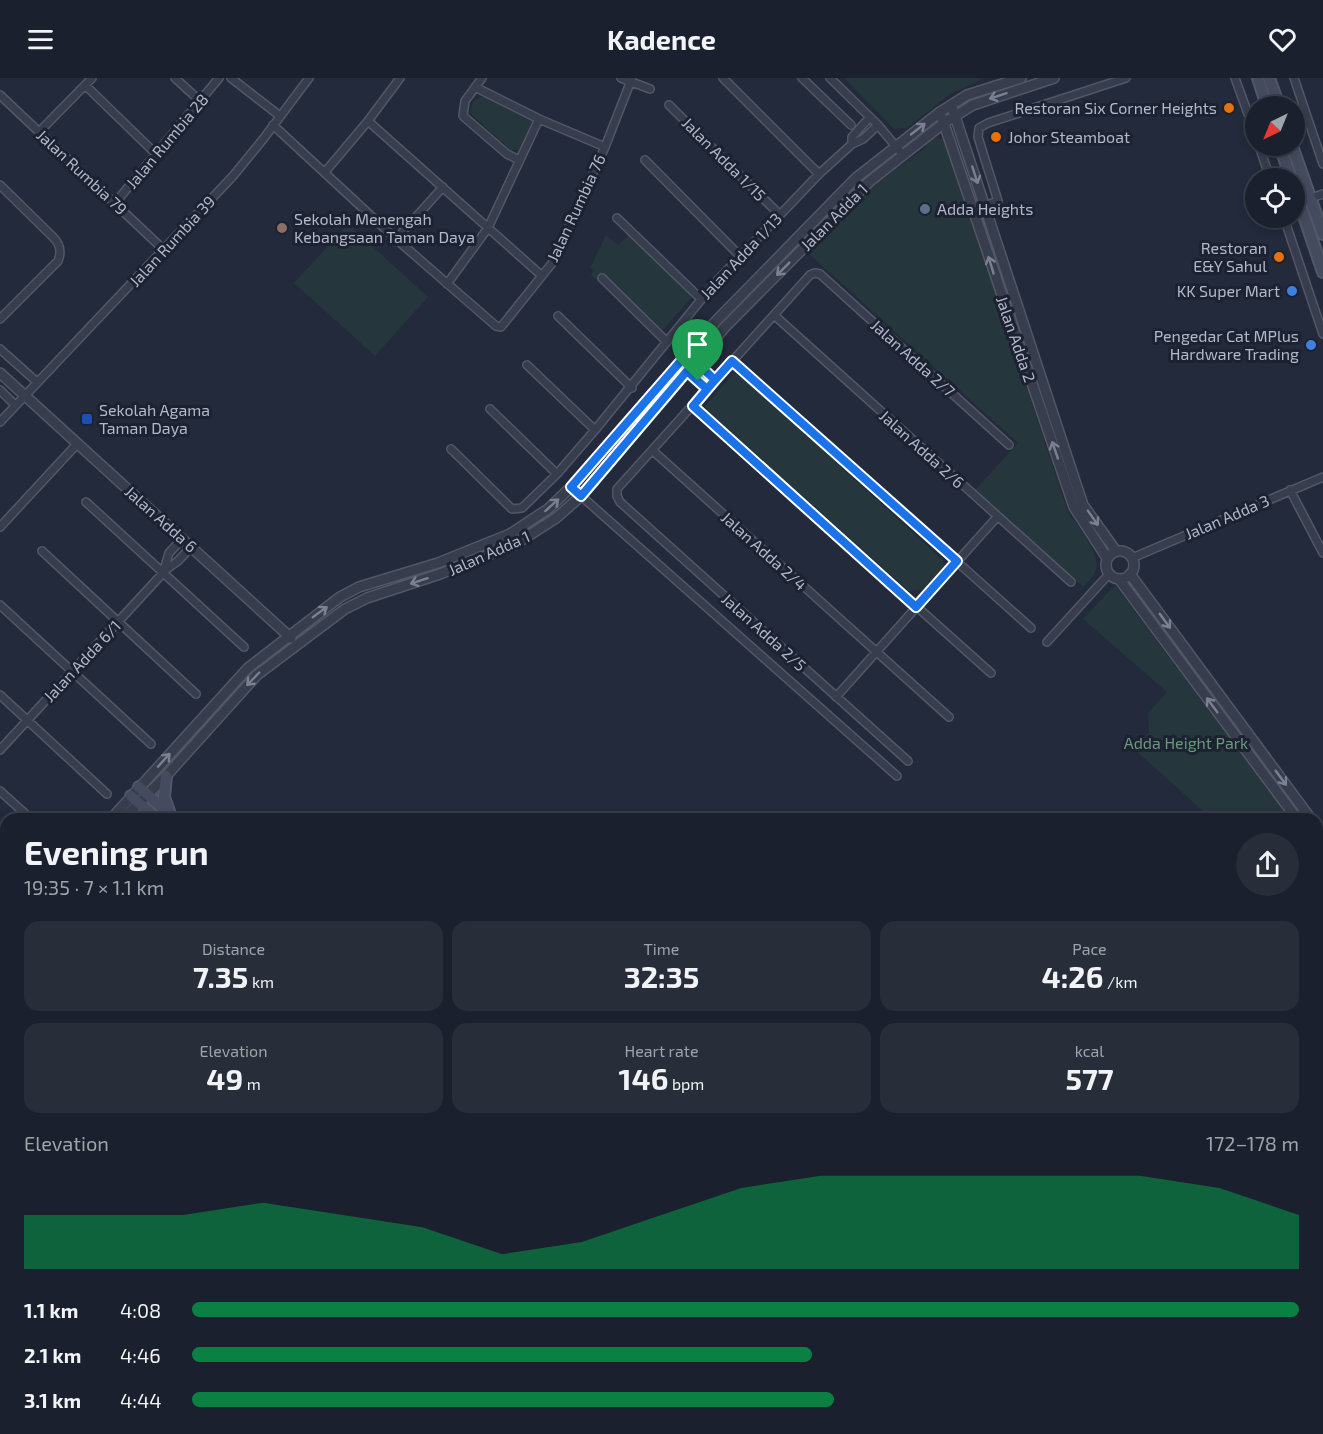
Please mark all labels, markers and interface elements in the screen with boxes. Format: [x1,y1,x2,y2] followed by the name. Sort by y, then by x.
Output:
[24,23,57,56] icon: menu
[607,23,716,55] text: Kadence
[1266,23,1299,56] icon: heart
[121,89,212,192] street label: Jalan Rumbia 28
[989,91,1008,102] one-way arrow
[1245,96,1305,156] north arrow
[1245,96,1305,228] map controls
[1014,98,1217,117] place label: Restoran Six Corner Heights
[1222,101,1236,115] marker: Restoran Six Corner Heights
[679,113,770,204] street label: Jalan Adda 1/15
[909,123,925,136] one-way arrow
[33,125,131,218] street label: Jalan Rumbia 79
[1008,127,1130,146] place label: Johor Steamboat
[989,130,1003,144] marker: Johor Steamboat
[542,151,609,265] street label: Jalan Rumbia 76
[970,165,981,184] one-way arrow
[1245,168,1305,228] button: locate
[796,179,871,254] street label: Jalan Adda 1
[125,191,219,290] street label: Jalan Rumbia 39
[937,199,1033,218] place label: Adda Heights
[918,202,932,216] marker: Adda Heights
[294,209,475,246] place label: Sekolah Menengah Kebangsaan Taman Daya
[696,209,785,303] street label: Jalan Adda 1/13
[275,221,289,235] marker: Sekolah Menengah Kebangsaan Taman Daya
[1193,238,1267,275] place label: Restoran E&Y Sahul
[1272,250,1286,264] marker: Restoran E&Y Sahul
[985,256,996,275] one-way arrow
[775,261,790,276] one-way arrow
[1177,281,1280,300] place label: KK Super Mart
[1285,284,1299,298] marker: KK Super Mart
[993,293,1040,384] street label: Jalan Adda 2
[867,315,959,400] street label: Jalan Adda 2/7
[672,319,723,381] pin
[1154,326,1299,363] place label: Pengedar Cat MPlus Hardware Trading
[681,328,714,361] icon: arrive
[1304,338,1318,352] marker: Pengedar Cat MPlus Hardware Trading
[99,400,210,437] place label: Sekolah Agama Taman Daya
[876,406,969,492] street label: Jalan Adda 2/6
[80,412,94,426] marker: Sekolah Agama Taman Daya
[1048,441,1059,459] one-way arrow
[122,481,201,556] street label: Jalan Adda 6
[1182,490,1272,543] street label: Jalan Adda 3
[545,498,560,512] one-way arrow
[718,507,811,594] street label: Jalan Adda 2/4
[1087,510,1099,526] one-way arrow
[445,526,533,579] street label: Jalan Adda 1
[410,576,429,587] one-way arrow
[718,589,810,674] street label: Jalan Adda 2/5
[312,605,328,618] one-way arrow
[1159,613,1171,629] one-way arrow
[39,616,124,705] street label: Jalan Adda 6/1
[246,672,261,687] one-way arrow
[1206,697,1219,713] one-way arrow
[1124,733,1248,752] park label: Adda Height Park
[157,752,171,767] one-way arrow
[1275,770,1287,786] one-way arrow
[24,832,209,872] text: Evening run
[1236,833,1299,896] button: share
[24,875,164,899] text: 19:35 · 7 × 1.1 km
[202,939,265,958] text: Distance
[644,939,679,958] text: Time
[1072,939,1107,958] text: Pace
[193,958,248,994] text: 7.35
[624,958,699,994] text: 32:35
[1042,958,1103,994] text: 4:26
[248,972,274,991] text: km
[1103,972,1137,991] text: /km
[200,1041,267,1060] text: Elevation
[624,1041,699,1060] text: Heart rate
[1075,1041,1104,1060] text: kcal
[206,1060,243,1096] text: 49
[619,1060,668,1096] text: 146
[1065,1060,1114,1096] text: 577
[243,1074,261,1093] text: m
[668,1074,704,1093] text: bpm
[24,1131,109,1155] text: Elevation
[1206,1131,1299,1155] text: 172–178 m
[24,1298,78,1322] text: 1.1 km
[120,1298,161,1322] text: 4:08
[24,1343,81,1367] text: 2.1 km
[120,1343,161,1367] text: 4:46
[24,1388,81,1412] text: 3.1 km
[120,1388,162,1412] text: 4:44

